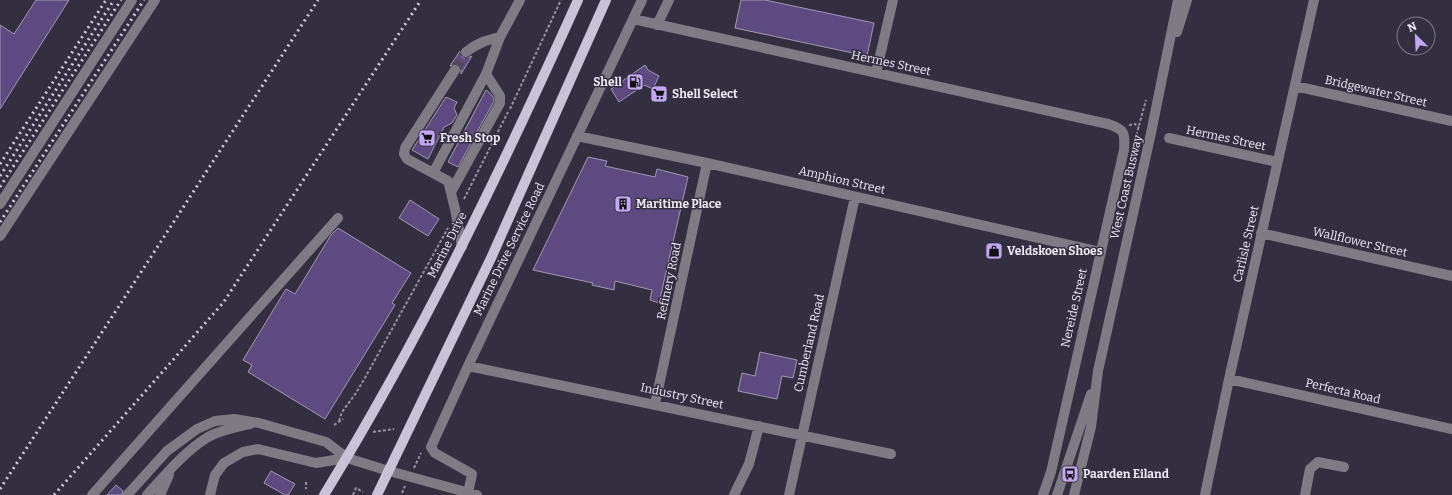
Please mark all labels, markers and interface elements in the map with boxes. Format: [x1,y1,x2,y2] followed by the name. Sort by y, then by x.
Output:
[1396,16,1436,56] north arrow
[1406,19,1419,35] text: N
[850,48,933,78] street label: Hermes Street
[625,72,645,92] fuel station icon: Shell
[1324,72,1429,110] street label: Bridgewater Street
[593,75,622,89] place label: Shell
[649,84,669,104] supermarket icon: Shell Select
[672,87,738,101] place label: Shell Select
[1185,123,1268,153] street label: Hermes Street
[417,128,437,148] supermarket icon: Fresh Stop
[440,131,500,145] place label: Fresh Stop
[1107,133,1145,240] street label: West Coast Busway
[797,163,887,197] street label: Amphion Street
[471,180,547,318] street label: Marine Drive Service Road
[613,194,633,214] building icon: Maritime Place
[636,197,722,211] place label: Maritime Place
[1230,204,1262,284] street label: Carlisle Street
[424,210,470,280] street label: Marine Drive
[1311,224,1409,260] street label: Wallflower Street
[654,241,684,321] street label: Refinery Road
[984,241,1004,261] shop icon: Veldskoen Shoes
[1007,244,1103,258] place label: Veldskoen Shoes
[1058,266,1090,349] street label: Nereide Street
[791,293,827,393] street label: Cumberland Road
[1304,376,1382,406] street label: Perfecta Road
[639,380,725,412] street label: Industry Street
[1060,464,1080,484] bus stop icon: Paarden Eiland
[1083,467,1170,481] place label: Paarden Eiland

